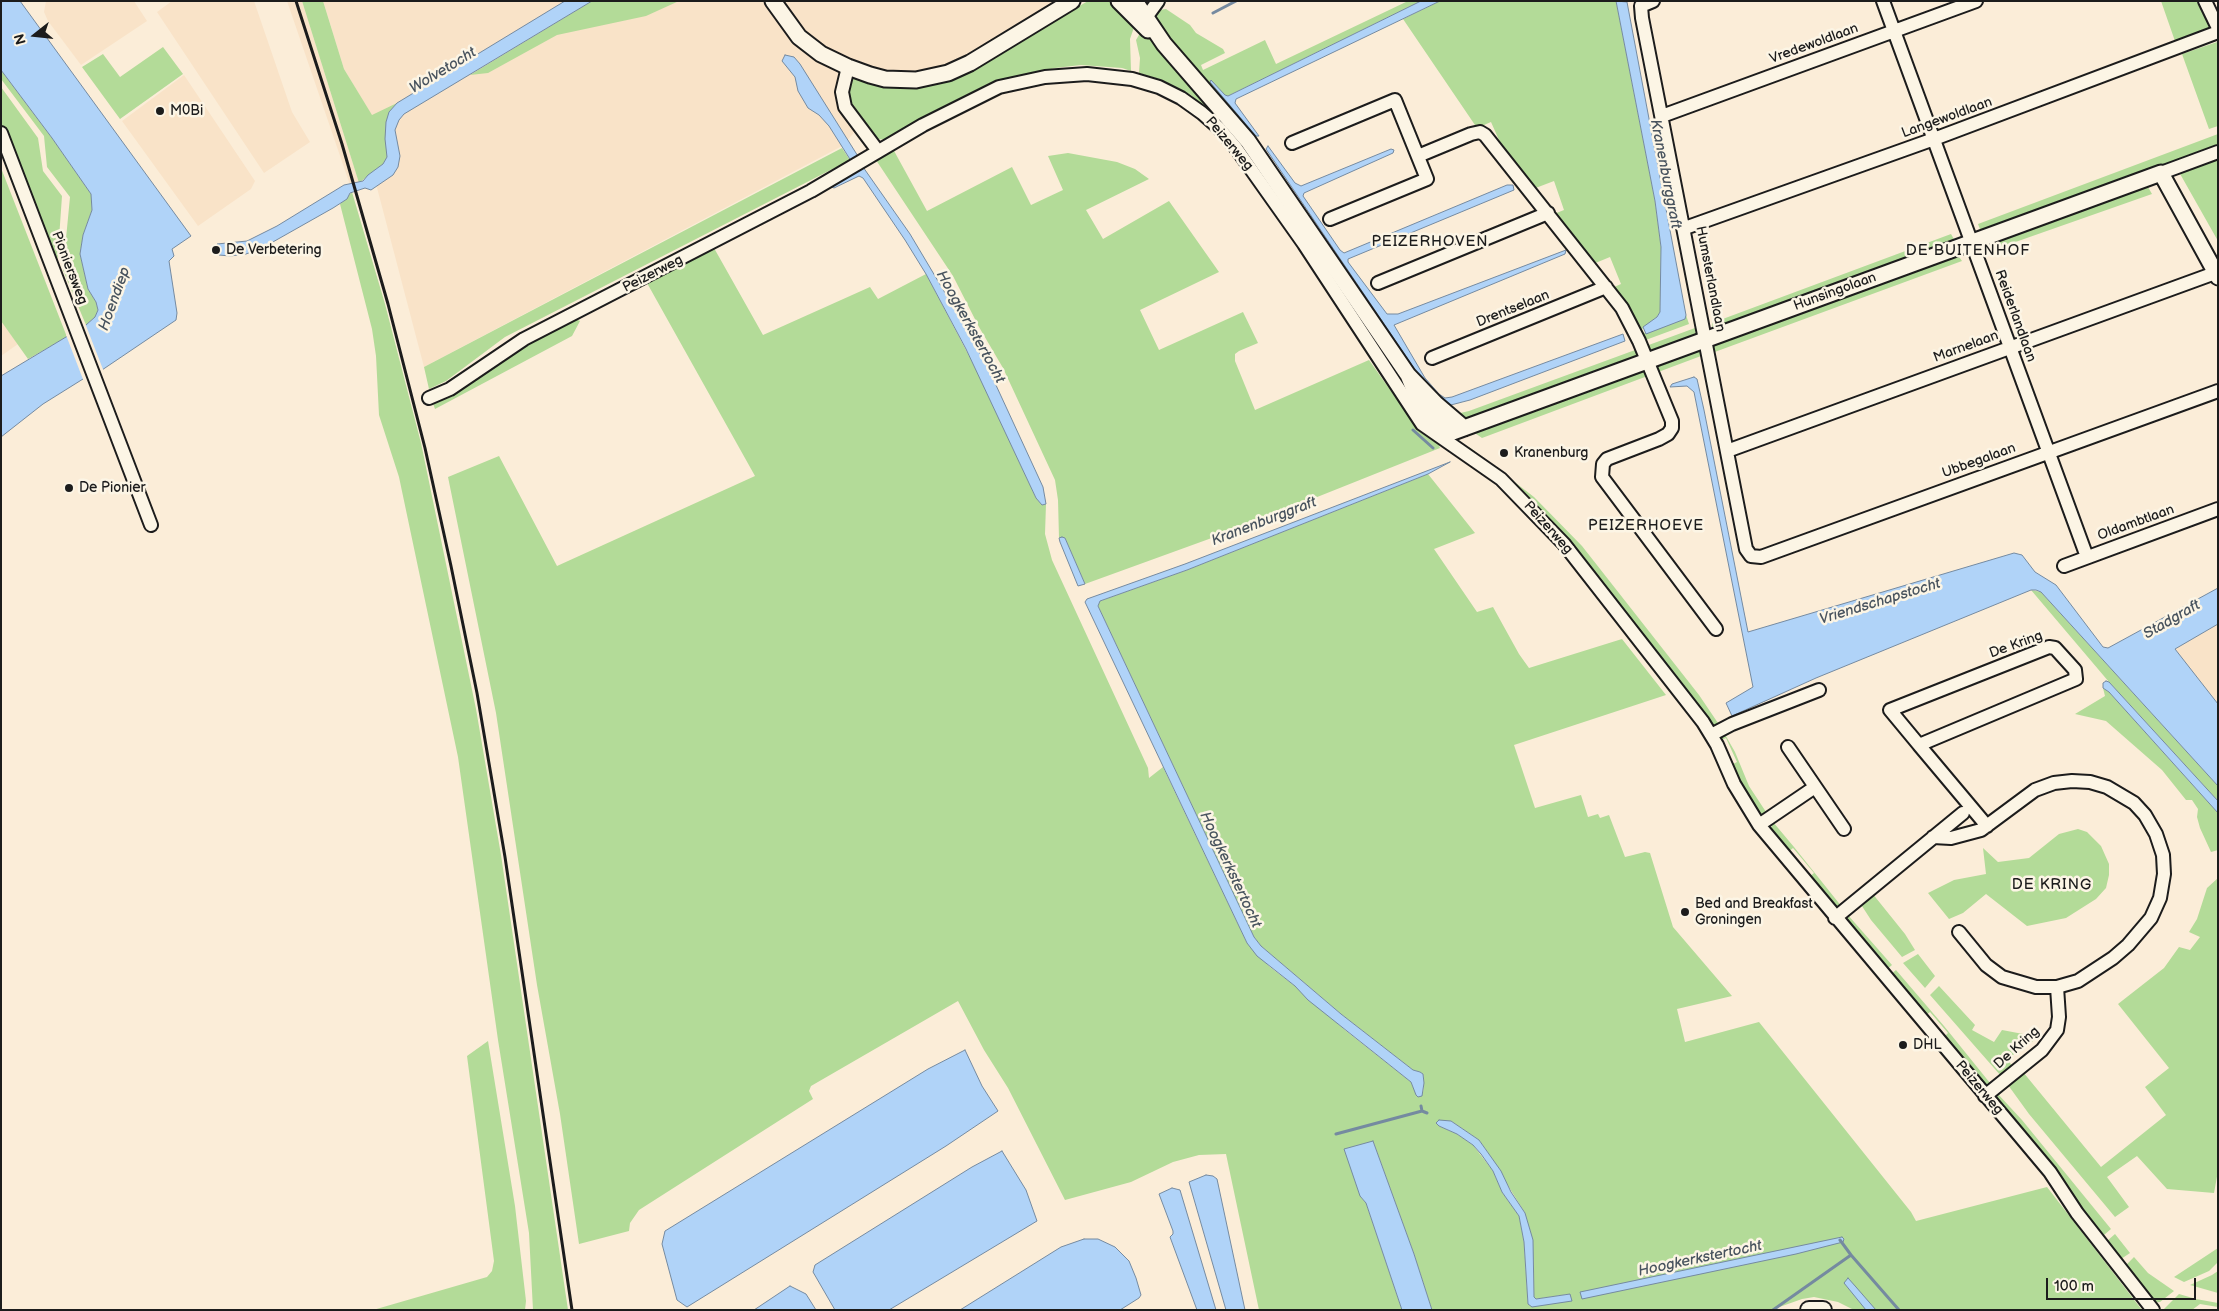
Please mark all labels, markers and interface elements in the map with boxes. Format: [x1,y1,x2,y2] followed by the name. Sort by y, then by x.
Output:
[10,10,60,60] north arrow
[1767,20,1861,68] street label: Vredewoldlaan
[10,32,30,47] text: N
[406,44,480,98] water label: Wolvetocht
[1900,94,1994,142] street label: Langewoldlaan
[170,103,203,119] place label: M0Bi
[154,105,166,117] marker: M0Bi
[1202,114,1256,174] street label: Peizerweg
[1646,118,1684,230] water label: Kranenburggraft
[1692,225,1728,333] street label: Humsterlandlaan
[47,229,91,307] street label: Pioniersweg
[1370,233,1490,251] district label: PEIZERHOVEN
[226,242,322,258] place label: De Verbetering
[1904,242,2032,260] district label: DE BUITENHOF
[210,244,222,256] marker: De Verbetering
[620,252,686,296] street label: Peizerweg
[95,265,135,333] water label: Hoendiep
[932,268,1008,386] water label: Hoogkerkstertocht
[1991,268,2039,364] street label: Reiderlandlaan
[1791,269,1879,315] street label: Hunsingolaan
[1474,287,1552,331] street label: Drentselaan
[1931,327,2001,367] street label: Marnelaan
[1940,440,2018,482] street label: Ubbegalaan
[1514,445,1588,461] place label: Kranenburg
[1498,447,1510,459] marker: Kranenburg
[79,480,146,496] place label: De Pionier
[63,482,75,494] marker: De Pionier
[1209,494,1319,550] water label: Kranenburggraft
[1520,498,1576,558] street label: Peizerweg
[2095,501,2177,545] street label: Oldambtlaan
[1587,517,1705,535] district label: PEIZERHOEVE
[1817,575,1943,629] water label: Vriendschapstocht
[2140,597,2204,643] water label: Stadgraft
[1987,628,2045,662] street label: De Kring
[1195,809,1265,931] water label: Hoogkerkstertocht
[2011,876,2093,894] district label: DE KRING
[1695,896,1813,929] place label: Bed and Breakfast Groningen
[1679,906,1691,918] marker: Bed and Breakfast Groningen
[1991,1023,2043,1073] street label: De Kring
[1913,1037,1941,1053] place label: DHL
[1897,1039,1909,1051] marker: DHL
[1952,1058,2006,1118] street label: Peizerweg
[1636,1237,1764,1281] water label: Hoogkerkstertocht
[2049,1268,2199,1300] scale bar
[2054,1277,2094,1296] text: 100 m

